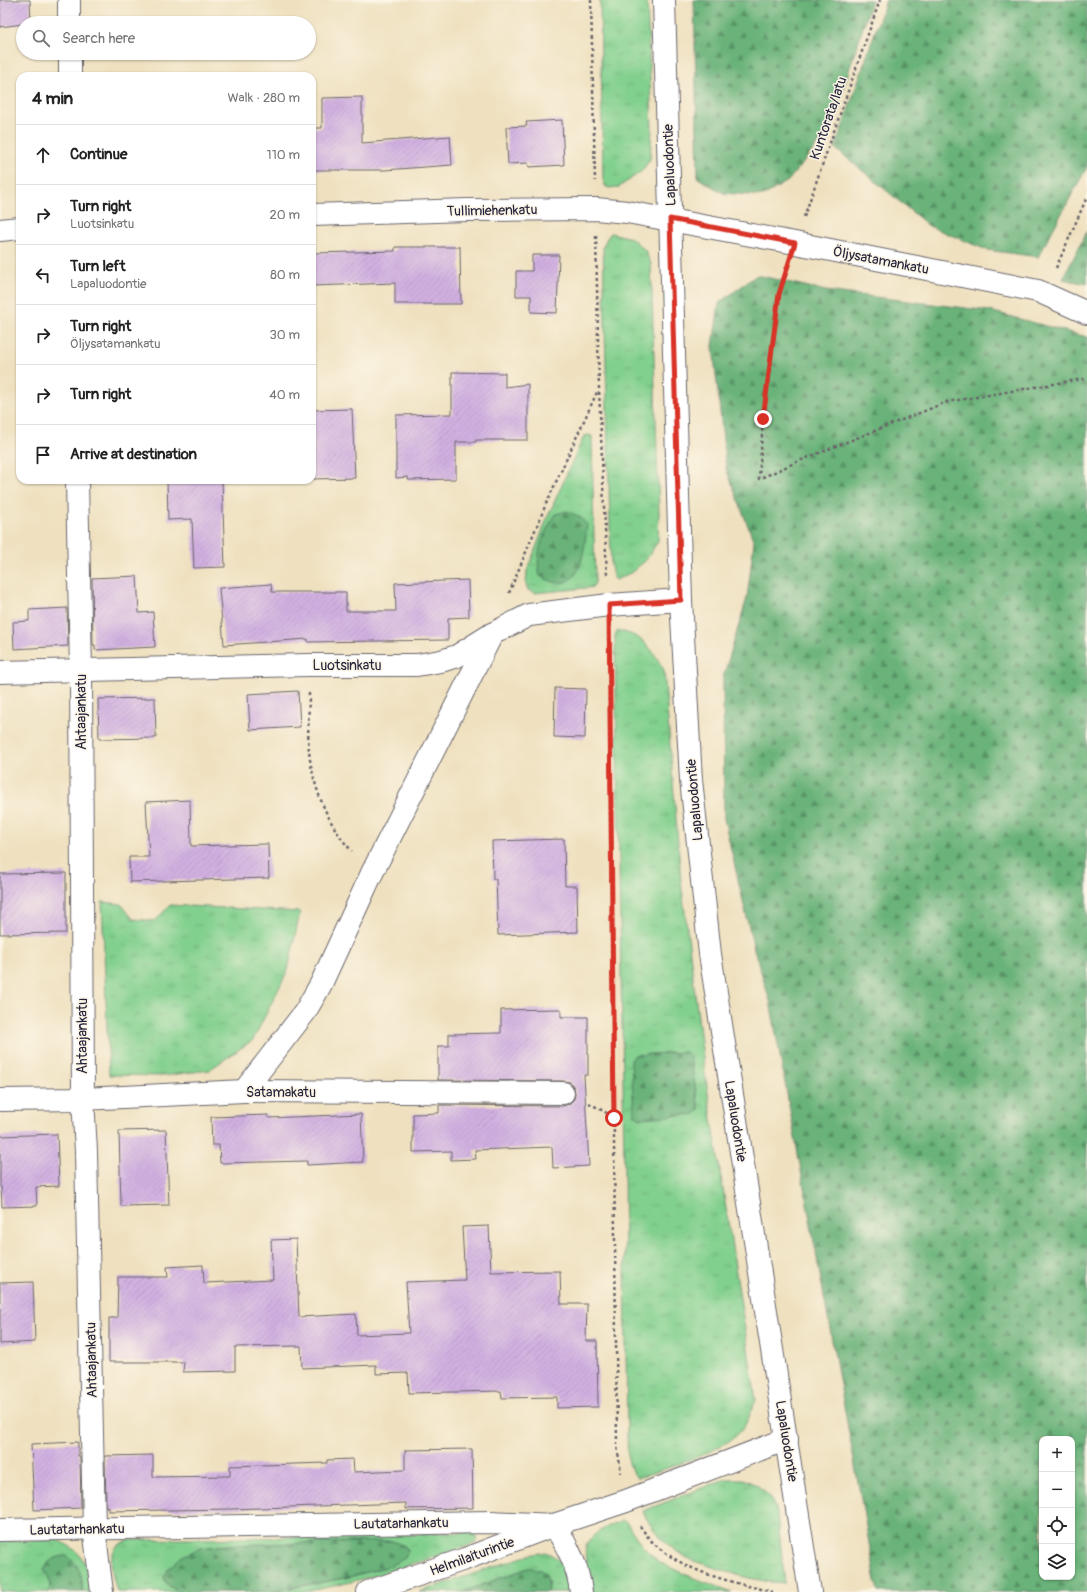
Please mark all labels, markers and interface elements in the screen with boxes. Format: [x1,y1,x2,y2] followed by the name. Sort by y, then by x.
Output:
[16,16,316,60] search box
[30,27,52,49] icon: search
[62,29,135,48] text: Search here
[806,74,851,162] street label: Kuntorata/latu
[32,88,73,109] text: 4 min
[227,90,300,106] text: Walk · 280 m
[660,124,679,206] street label: Lapaluodontie
[32,144,54,166] icon: ahead
[70,145,128,164] text: Continue
[267,147,300,163] text: 110 m
[70,197,131,216] text: Turn right
[446,201,538,220] street label: Tullimiehenkatu
[32,204,54,226] icon: right
[269,207,300,223] text: 20 m
[70,216,134,232] text: Luotsinkatu
[831,242,931,278] street label: Öljysatamankatu
[70,257,126,276] text: Turn left
[32,264,54,286] icon: left
[270,267,300,283] text: 80 m
[70,276,146,292] text: Lapaluodontie
[70,317,131,336] text: Turn right
[32,324,54,346] icon: right
[270,327,300,343] text: 30 m
[70,336,161,352] text: Öljysatamankatu
[32,384,54,406] icon: right
[70,385,131,404] text: Turn right
[269,387,300,403] text: 40 m
[754,410,772,428] route end
[32,444,54,466] icon: arrive
[70,445,197,464] text: Arrive at destination
[312,657,382,674] street label: Luotsinkatu
[73,674,90,750] street label: Ahtaajankatu
[682,758,707,842] street label: Lapaluodontie
[74,998,91,1074] street label: Ahtaajankatu
[721,1079,750,1163] street label: Lapaluodontie
[246,1084,316,1101] street label: Satamakatu
[605,1109,623,1127] route start
[82,1322,101,1398] street label: Ahtaajankatu
[772,1399,801,1483] street label: Lapaluodontie
[1039,1436,1075,1580] map controls
[1039,1436,1075,1472] button: +
[1039,1472,1075,1508] button: −
[1039,1508,1075,1544] button: locate
[353,1514,449,1533] street label: Lautatarhankatu
[29,1520,125,1539] street label: Lautatarhankatu
[428,1533,517,1580] street label: Helmilaiturintie
[1039,1544,1075,1580] button: layers

